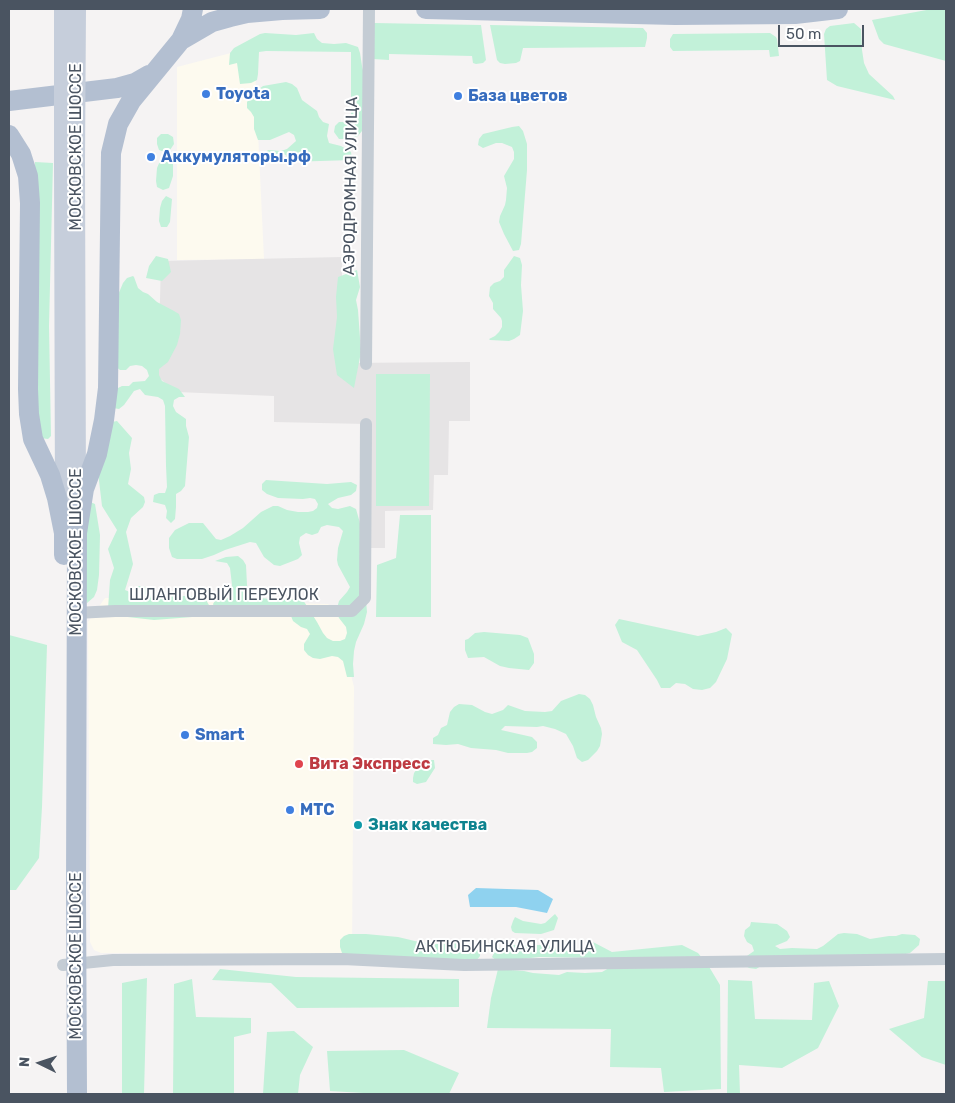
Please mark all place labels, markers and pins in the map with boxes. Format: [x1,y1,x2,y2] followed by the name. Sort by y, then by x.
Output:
[216,84,270,104] place label: Toyota
[468,86,568,106] place label: База цветов
[200,88,212,100] marker: Toyota
[452,90,464,102] marker: База цветов
[161,147,311,167] place label: Аккумуляторы.рф
[145,151,157,163] marker: Аккумуляторы.рф
[195,725,244,745] place label: Smart
[179,729,191,741] marker: Smart
[309,754,430,774] place label: Вита Экспресс
[293,758,305,770] marker: Вита Экспресс
[300,800,335,820] place label: МТС
[284,804,296,816] marker: МТС
[368,815,487,835] place label: Знак качества
[352,819,364,831] marker: Знак качества

